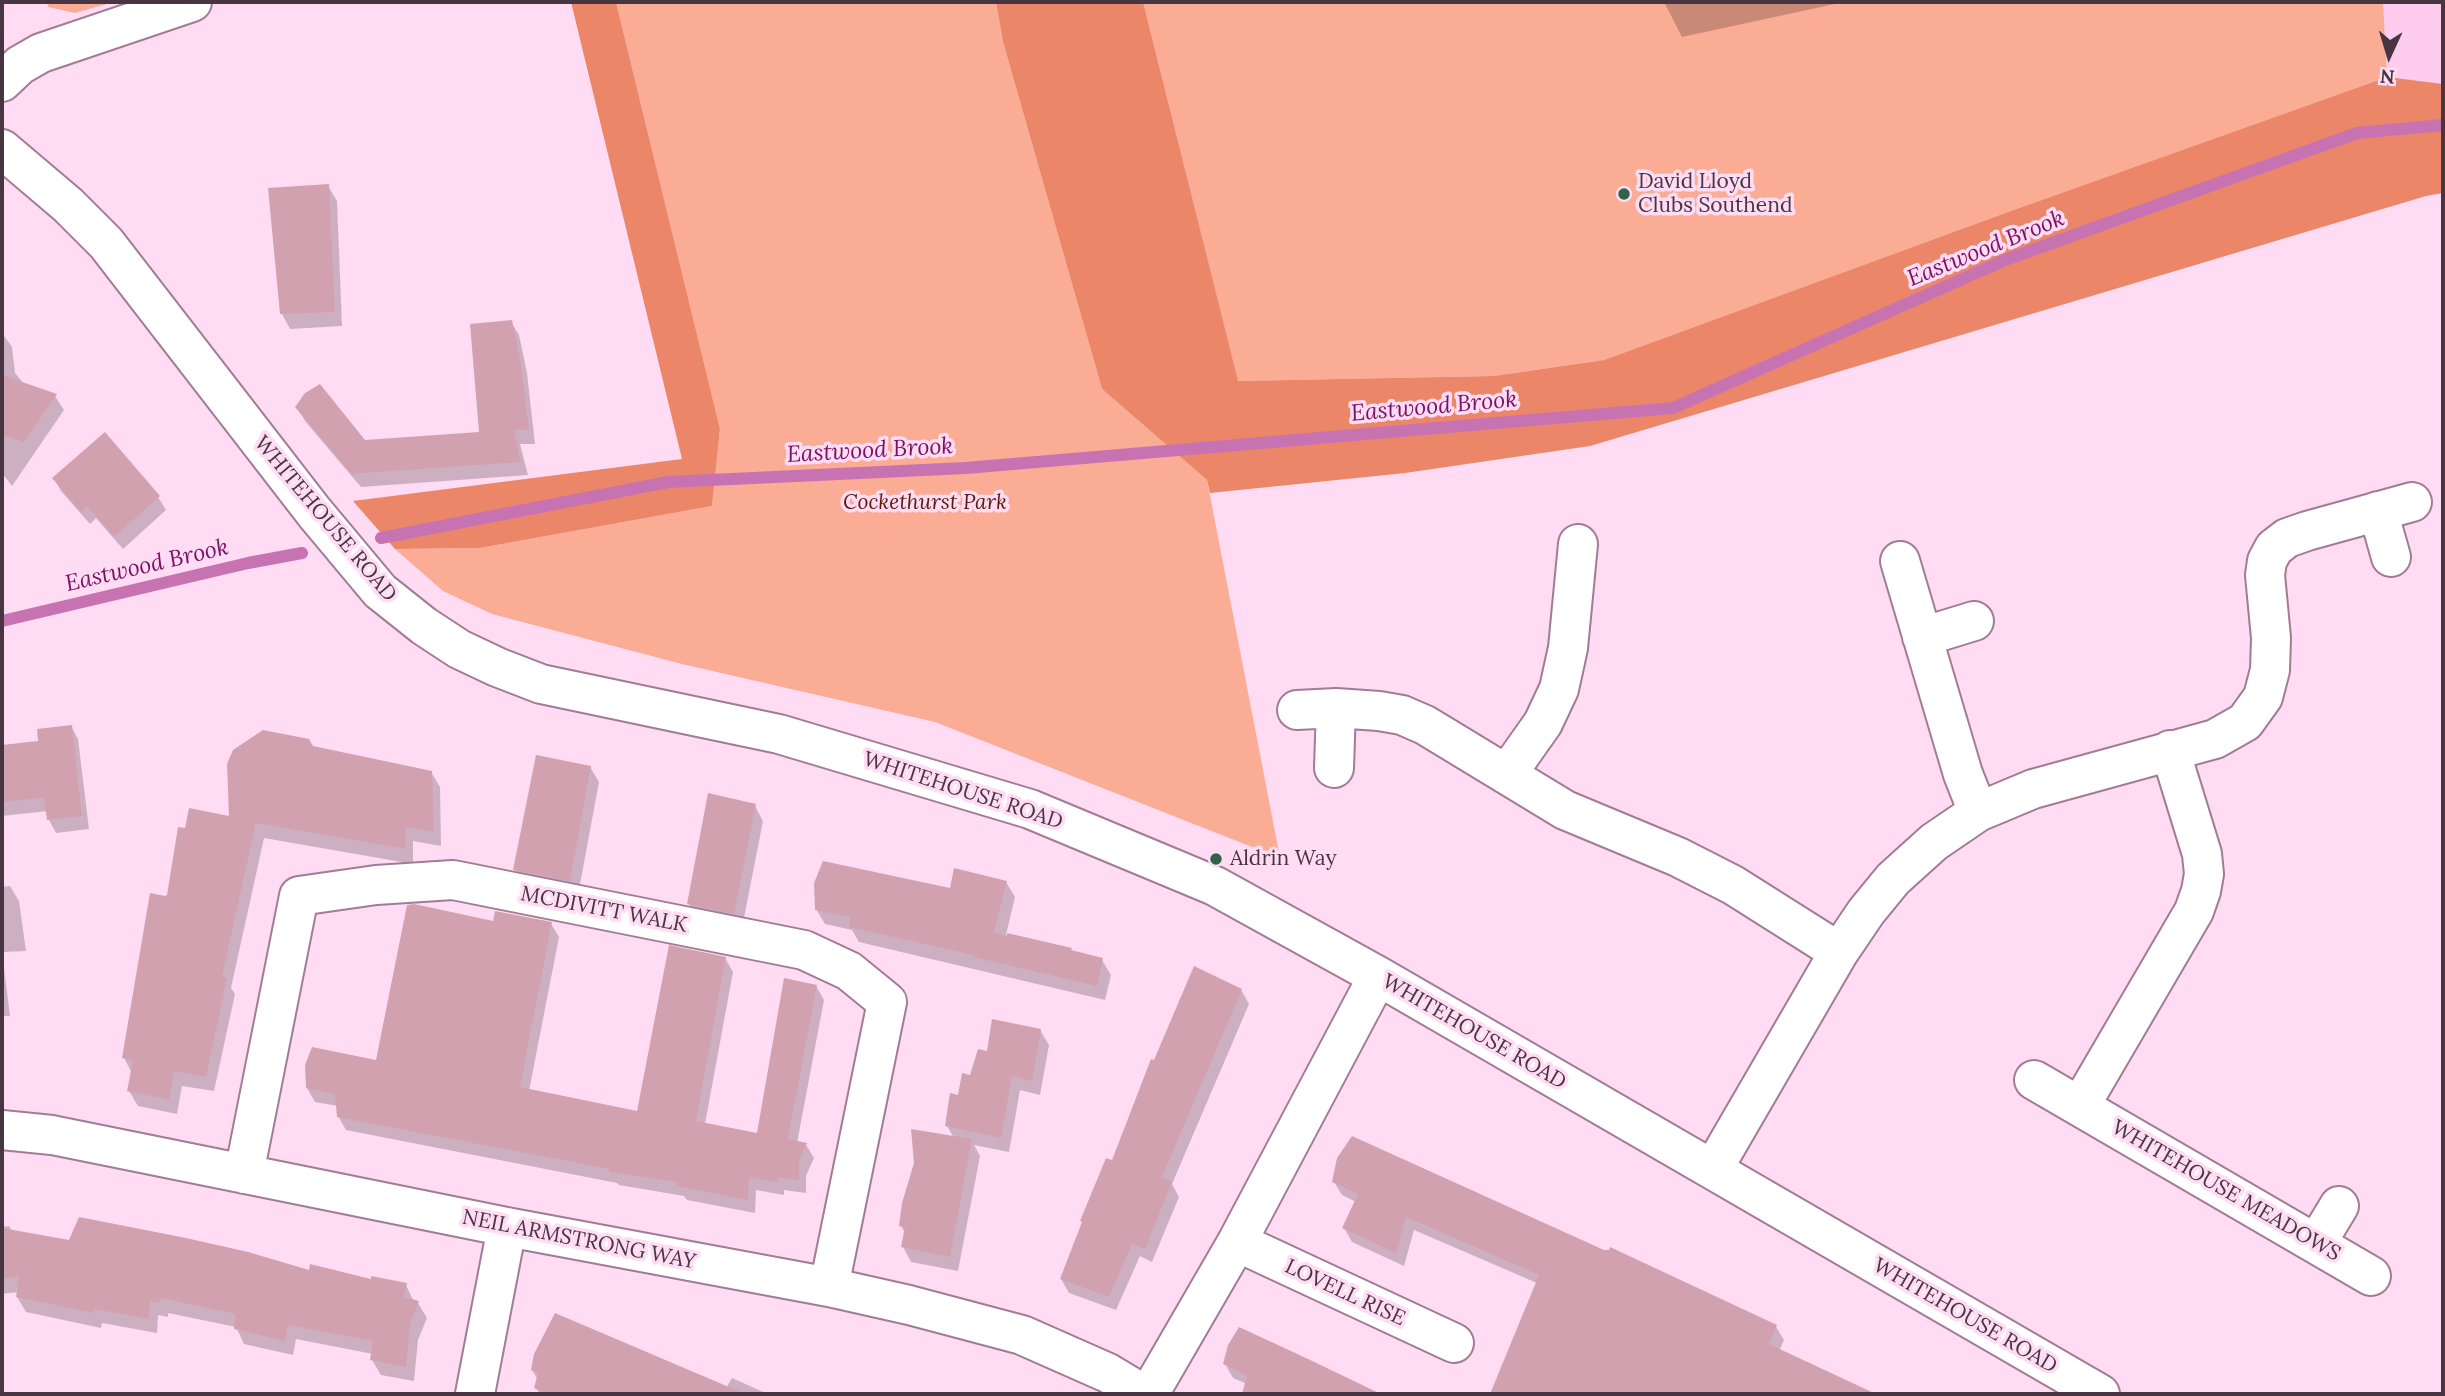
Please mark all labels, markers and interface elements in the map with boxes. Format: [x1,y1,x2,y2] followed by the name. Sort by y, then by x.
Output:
[2354,21,2424,91] north arrow
[2379,64,2396,89] text: N
[1638,169,1793,219] place label: David Lloyd Clubs Southend
[1616,186,1632,202] marker: David Lloyd Clubs Southend
[1904,205,2068,293] water label: Eastwood Brook
[1350,386,1518,428] water label: Eastwood Brook
[248,431,402,607] street label: WHITEHOUSE ROAD
[786,433,954,469] water label: Eastwood Brook
[843,490,1007,516] park label: Cockethurst Park
[63,534,231,598] water label: Eastwood Brook
[860,747,1066,835] street label: WHITEHOUSE ROAD
[1230,846,1336,872] place label: Aldrin Way
[1208,851,1224,867] marker: Aldrin Way
[519,882,689,938] street label: MCDIVITT WALK
[1378,969,1570,1095] street label: WHITEHOUSE ROAD
[2107,1115,2345,1267] street label: WHITEHOUSE MEADOWS
[460,1205,698,1275] street label: NEIL ARMSTRONG WAY
[1869,1253,2061,1379] street label: WHITEHOUSE ROAD
[1281,1254,1409,1332] street label: LOVELL RISE

